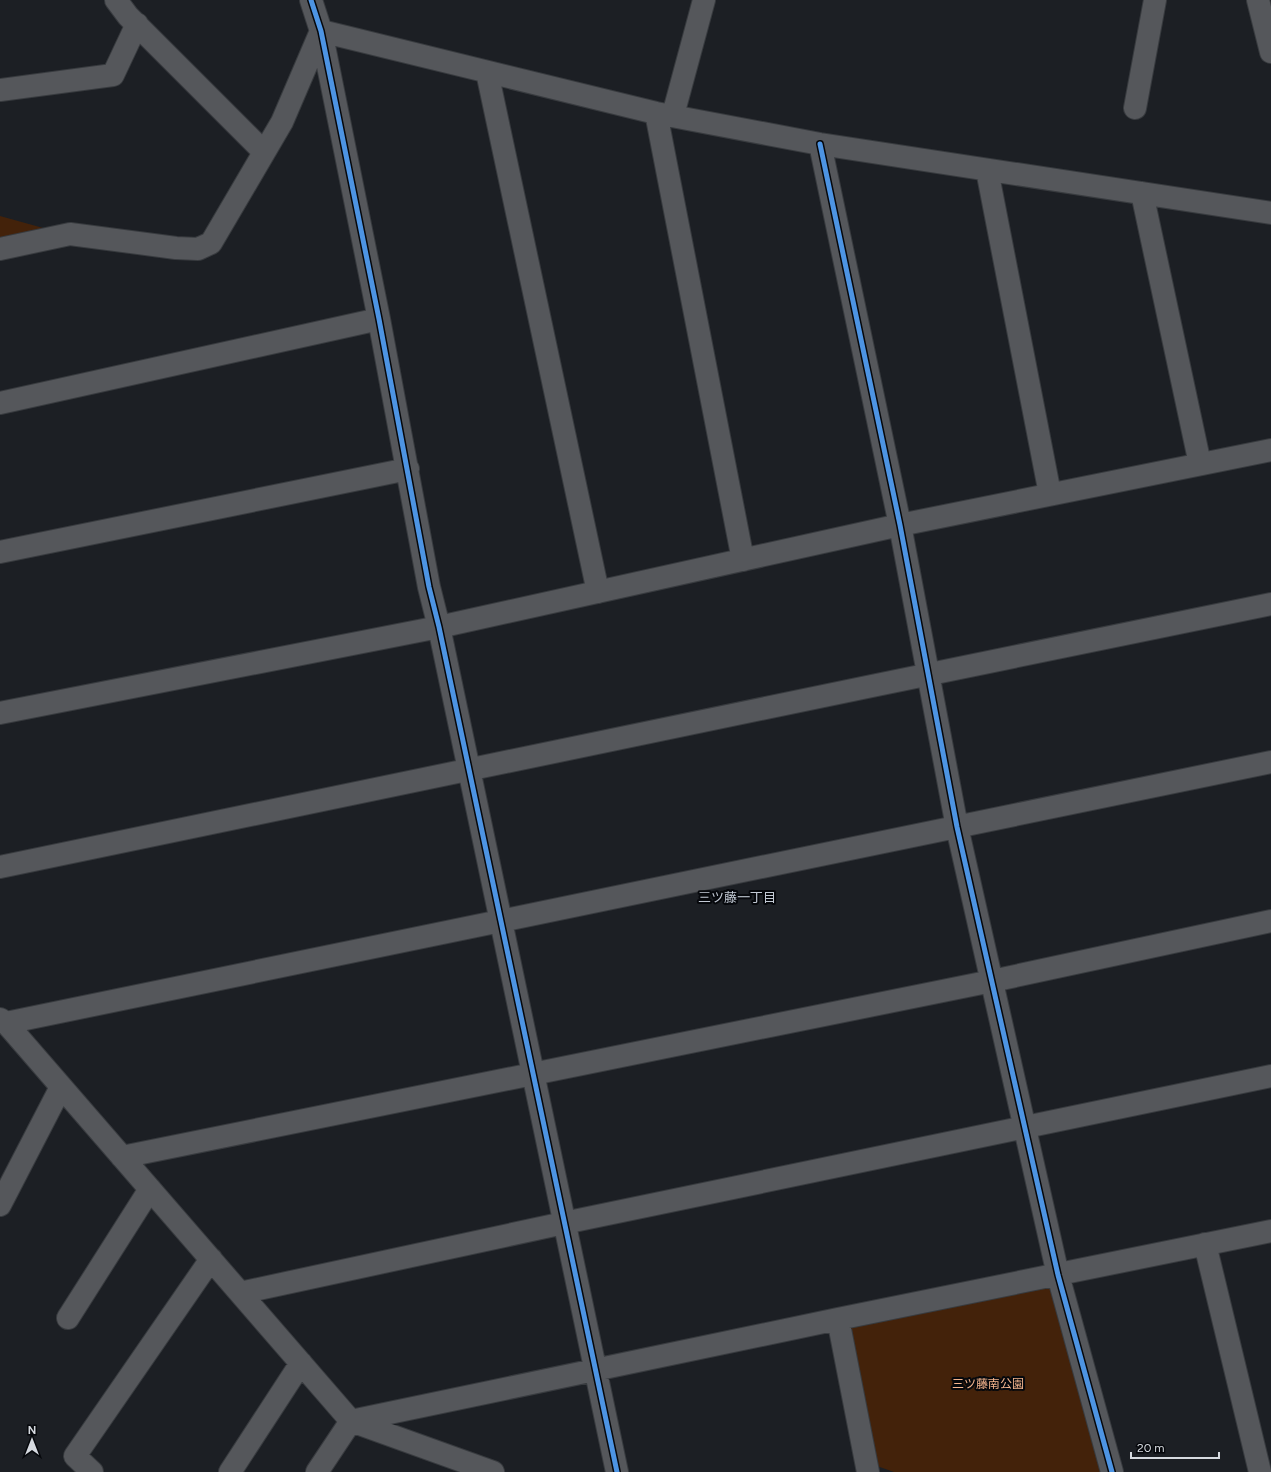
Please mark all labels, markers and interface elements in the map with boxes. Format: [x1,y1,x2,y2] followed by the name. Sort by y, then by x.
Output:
[698,890,776,905] district label: 三ツ藤一丁目
[952,1377,1024,1391] park label: 三ツ藤南公園
[12,1420,52,1460] north arrow
[28,1424,36,1437] text: N
[1131,1434,1219,1460] scale bar
[1137,1441,1165,1455] text: 20 m

